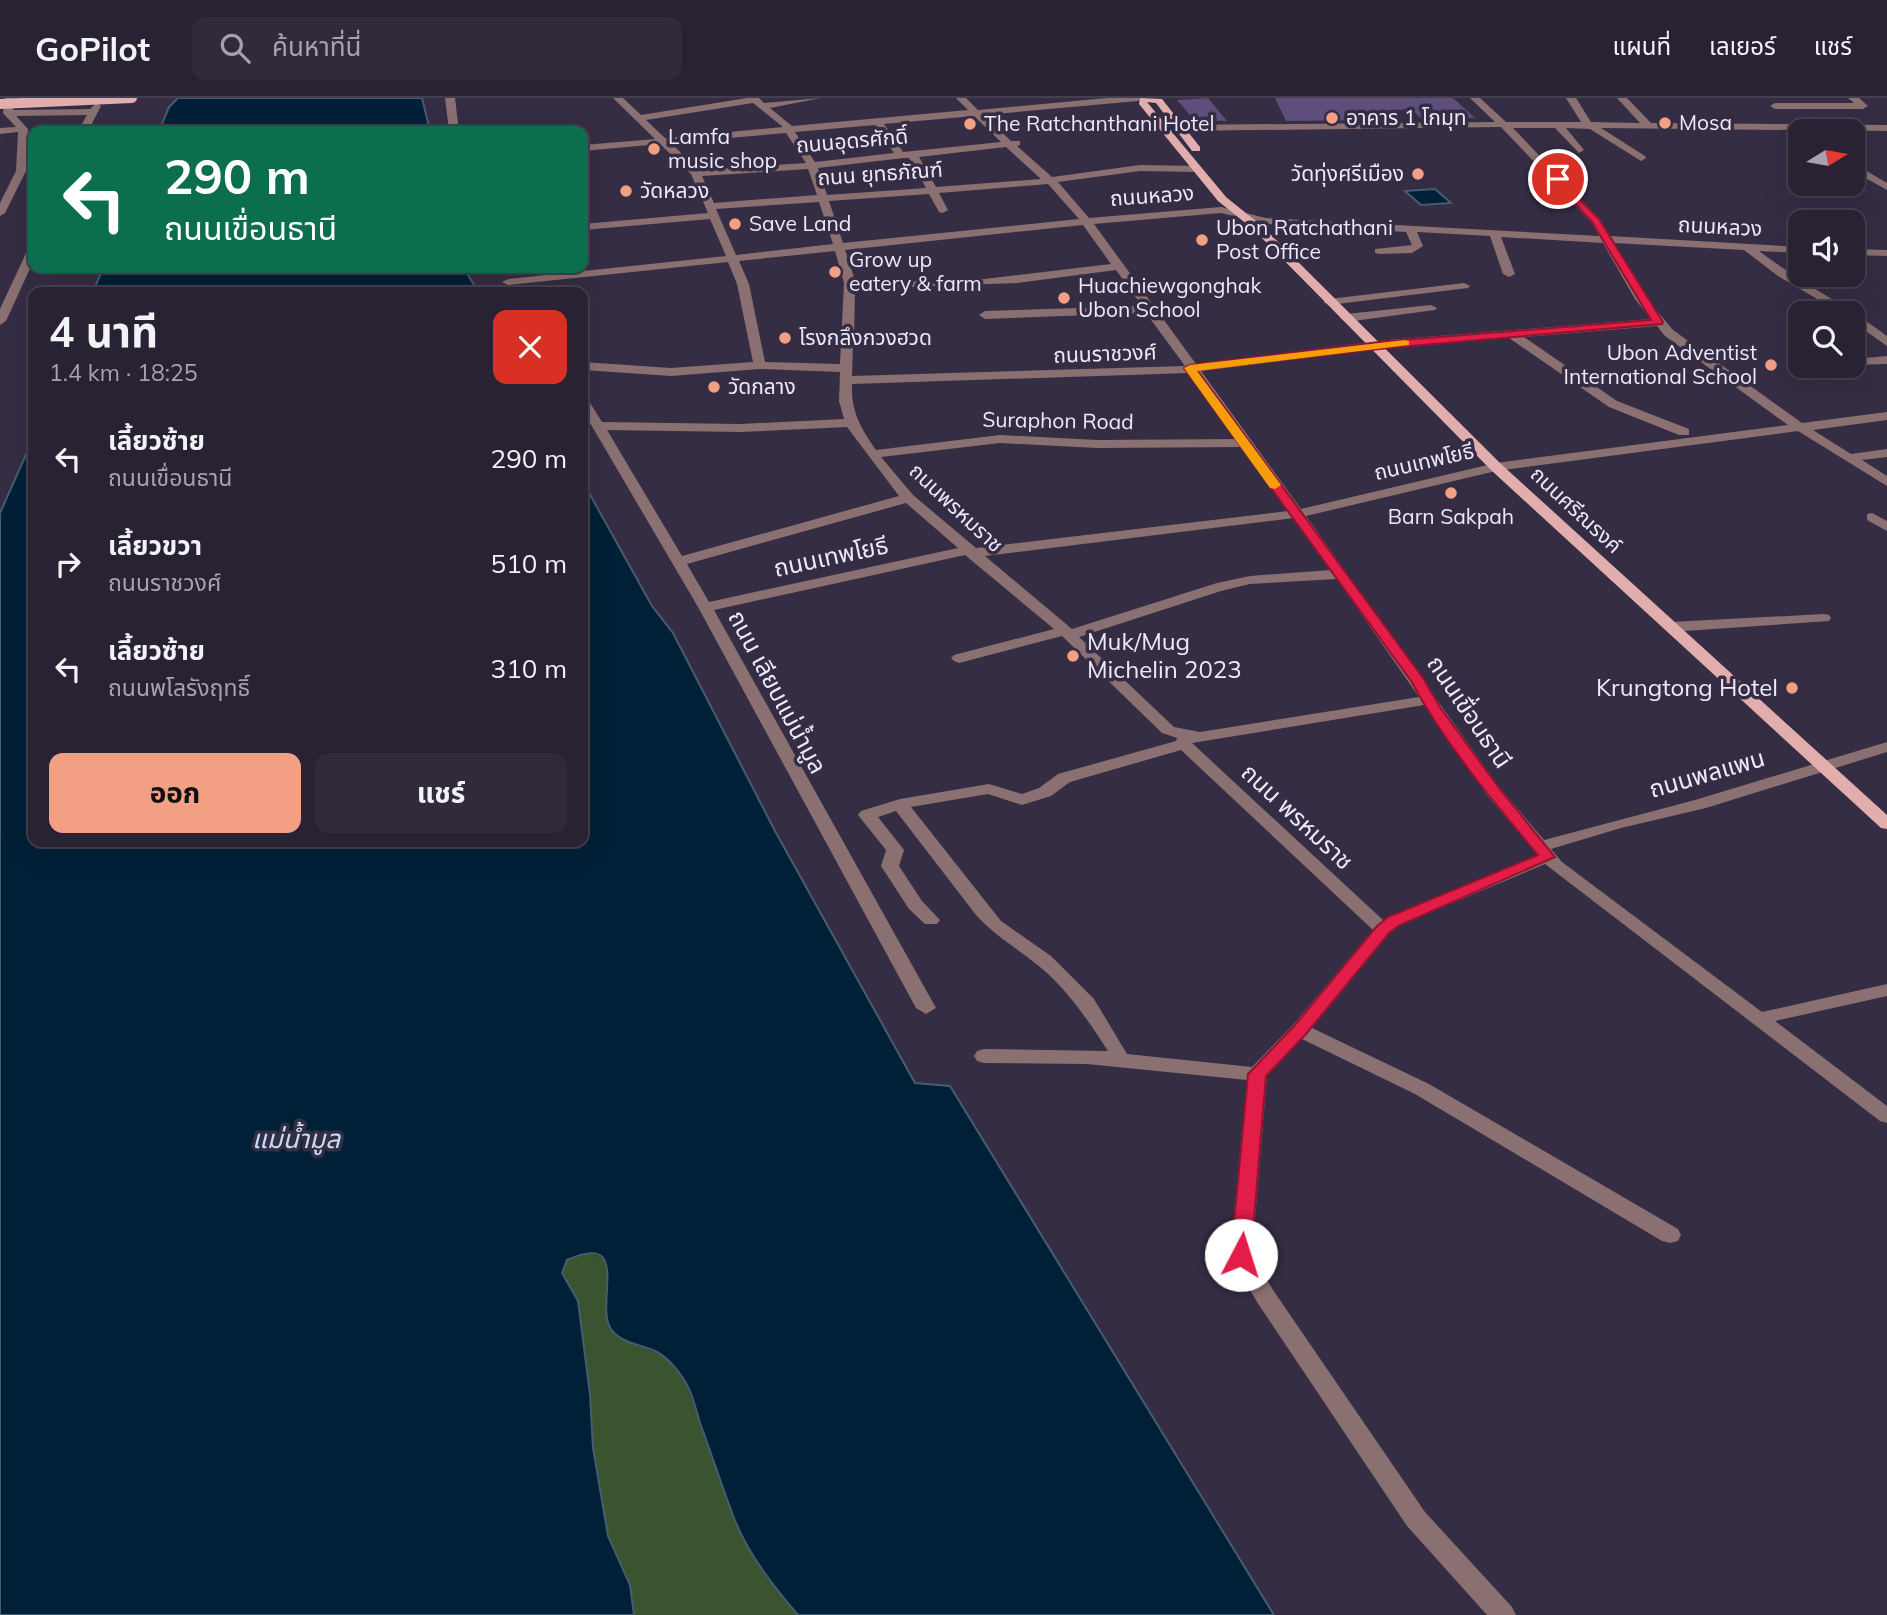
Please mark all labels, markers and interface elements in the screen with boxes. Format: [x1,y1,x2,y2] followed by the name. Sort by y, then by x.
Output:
[192,17,682,80] search box
[35,28,150,69] text: GoPilot
[216,29,254,67] icon: search
[272,30,362,63] text: ค้นหาที่นี่
[1613,31,1671,61] text: แผนที่
[1709,31,1776,61] text: เลเยอร์
[1814,31,1852,61] text: แชร์
[1346,104,1467,131] place label: อาคาร 1 โกมุท
[1679,109,1732,135] place label: Mosa
[984,110,1215,136] place label: The Ratchanthani Hotel
[1324,110,1340,126] marker: อาคาร 1 โกมุท
[1657,115,1673,131] marker: Mosa
[962,116,978,132] marker: The Ratchanthani Hotel
[1788,119,1866,196] north arrow
[1788,119,1865,378] map controls
[795,122,909,159] street label: ถนนอุดรศักดิ์
[668,123,777,173] place label: Lamfa music shop
[646,141,662,157] marker: Lamfa music shop
[164,145,310,206] text: 290 m
[1528,149,1588,209] pin
[49,154,140,245] icon: left
[816,156,943,191] street label: ถนน ยุทธภัณฑ์
[1291,160,1404,187] place label: วัดทุ่งศรีเมือง
[1539,160,1577,198] icon: arrive
[1410,166,1426,182] marker: วัดทุ่งศรีเมือง
[640,177,709,203] place label: วัดหลวง
[1109,179,1195,211] street label: ถนนหลวง
[618,183,634,199] marker: วัดหลวง
[164,208,337,248] text: ถนนเขื่อนธานี
[749,210,851,236] place label: Save Land
[1788,210,1865,287] button: sound
[1677,211,1763,241] street label: ถนนหลวง
[1216,214,1393,264] place label: Ubon Ratchathani Post Office
[727,216,743,232] marker: Save Land
[1194,232,1210,248] marker: Ubon Ratchathani Post Office
[849,246,982,296] place label: Grow up eatery & farm
[827,264,843,280] marker: Grow up eatery & farm
[1078,272,1261,322] place label: Huachiewgonghak Ubon School
[1056,290,1072,306] marker: Huachiewgonghak Ubon School
[1788,301,1865,378] button: search
[49,305,158,358] text: 4 นาที
[493,310,567,384] button: close
[799,324,932,350] place label: โรงกลึงกวงฮวด
[777,330,793,346] marker: โรงกลึงกวงฮวด
[1053,338,1157,368] street label: ถนนราชวงศ์
[1564,339,1757,389] place label: Ubon Adventist International School
[1763,357,1779,373] marker: Ubon Adventist International School
[49,358,198,387] text: 1.4 km · 18:25
[728,373,796,399] place label: วัดกลาง
[706,379,722,395] marker: วัดกลาง
[982,406,1134,434] street label: Suraphon Road
[108,424,205,457] text: เลี้ยวซ้าย
[1371,437,1476,485] street label: ถนนเทพโยธี
[49,440,87,478] icon: left
[491,442,567,475] text: 290 m
[904,457,1009,557] street label: ถนนพรหมราช
[1526,460,1628,558] street label: ถนนศรีณรงค์
[108,463,232,492] text: ถนนเขื่อนธานี
[1443,485,1459,501] marker: Barn Sakpah
[1388,503,1514,529] place label: Barn Sakpah
[108,529,202,562] text: เลี้ยวขวา
[771,529,891,583] street label: ถนนเทพโยธี
[49,545,87,583] icon: right
[491,547,567,580] text: 510 m
[108,568,221,597] text: ถนนราชวงศ์
[721,604,834,779] street label: ถนน เลียบแม่น้ำมูล
[1087,626,1242,684] place label: Muk/Mug Michelin 2023
[108,634,205,667] text: เลี้ยวซ้าย
[1065,648,1081,664] marker: Muk/Mug Michelin 2023
[1421,649,1519,774] street label: ถนนเขื่อนธานี
[49,650,87,688] icon: left
[491,652,567,685] text: 310 m
[1596,672,1778,702] place label: Krungtong Hotel
[108,673,250,702] text: ถนนพโลรังฤทธิ์
[1784,680,1800,696] marker: Krungtong Hotel
[1645,742,1768,804] street label: ถนนพลแพน
[49,753,301,833] button: ออก
[315,753,567,833] button: แชร์
[1236,757,1360,876] street label: ถนน พรหมราช
[252,1121,341,1155] water label: แม่น้ำมูล
[1204,1218,1278,1292] position arrow

